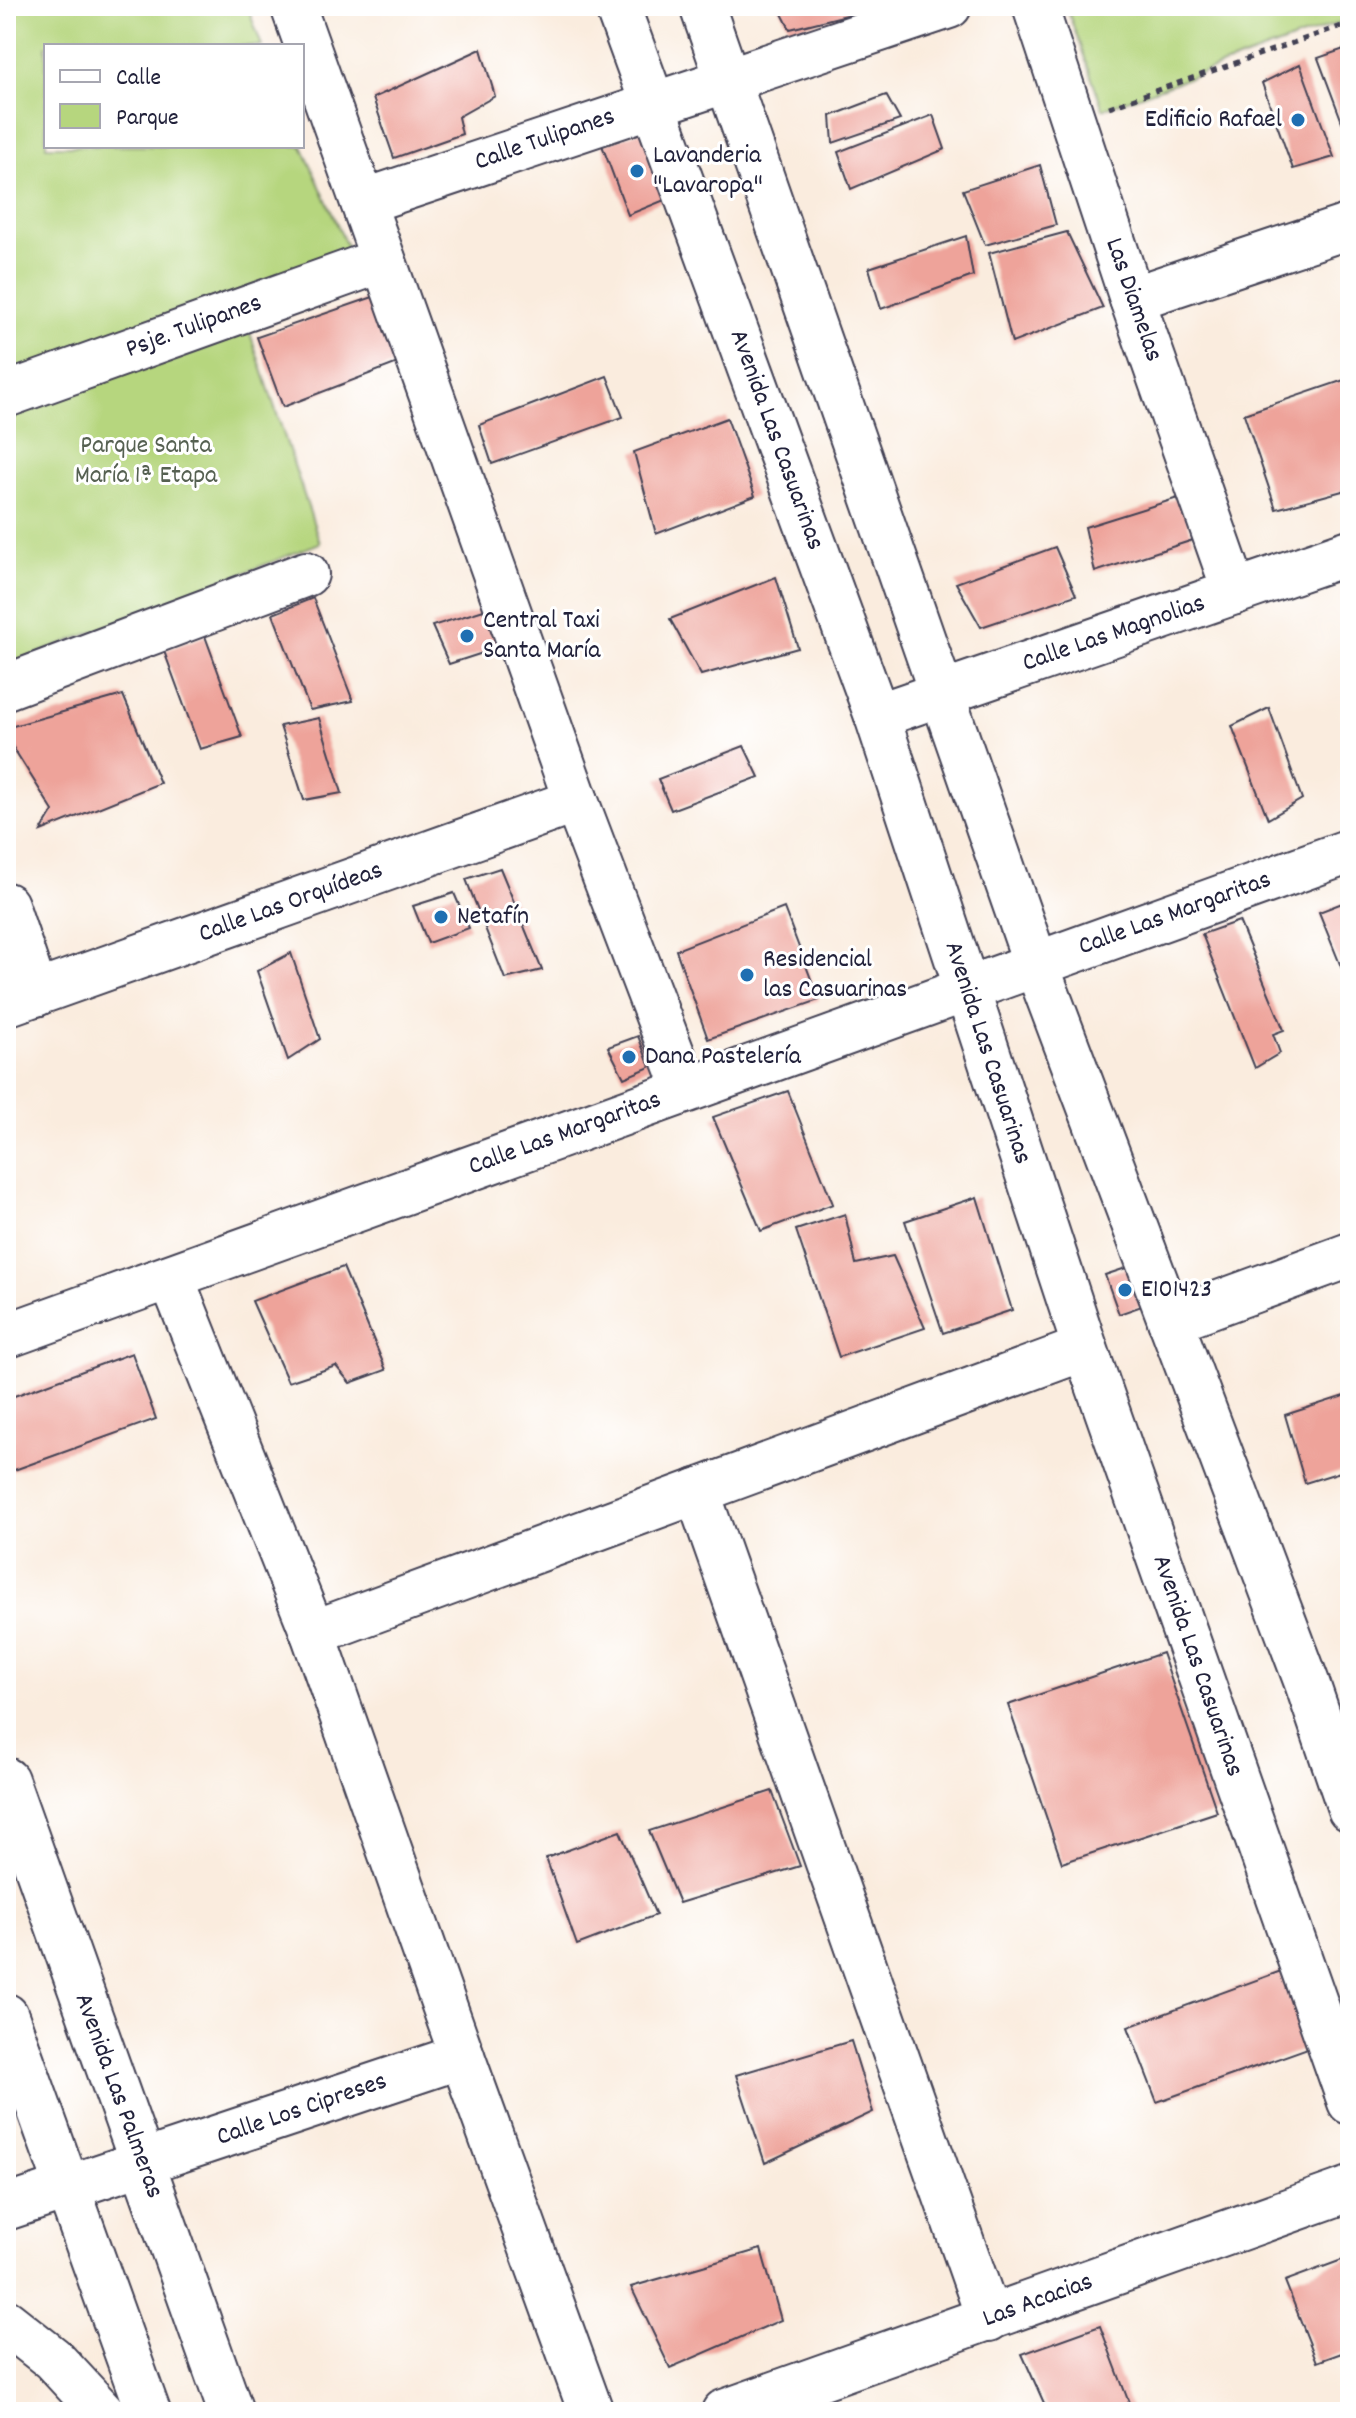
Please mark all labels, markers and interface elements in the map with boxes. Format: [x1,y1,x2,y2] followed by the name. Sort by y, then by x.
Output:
[44,44,304,148] legend
[116,62,161,96] text: Calle
[470,99,620,181] street label: Calle Tulipanes
[116,102,179,136] text: Parque
[1145,102,1282,139] place label: Edificio Rafael
[1289,111,1307,129] marker: Edificio Rafael
[653,138,763,205] place label: Lavanderia "Lavaropa"
[628,162,646,180] marker: Lavanderia "Lavaropa"
[1095,233,1171,367] street label: Las Diamelas
[121,285,267,369] street label: Psje. Tulipanes
[719,325,833,555] street label: Avenida Las Casuarinas
[75,428,218,495] park label: Parque Santa María 1ª Etapa
[1018,585,1210,683] street label: Calle Las Magnolias
[483,603,601,670] place label: Central Taxi Santa María
[458,627,476,645] marker: Central Taxi Santa María
[194,853,388,953] street label: Calle Las Orquídeas
[1074,862,1276,966] street label: Calle Las Margaritas
[457,899,529,936] place label: Netafín
[432,908,450,926] marker: Netafín
[934,937,1040,1169] street label: Avenida Las Casuarinas
[763,942,907,1009] place label: Residencial las Casuarinas
[738,966,756,984] marker: Residencial las Casuarinas
[645,1039,802,1076] place label: Dana Pastelería
[620,1048,638,1066] marker: Dana Pastelería
[464,1082,666,1186] street label: Calle Las Margaritas
[1141,1272,1212,1309] place label: E101423
[1116,1281,1134,1299] marker: E101423
[1142,1550,1252,1782] street label: Avenida Las Casuarinas
[64,1988,172,2204] street label: Avenida Las Palmeras
[212,2064,392,2156] street label: Calle Los Cipreses
[978,2264,1098,2338] street label: Las Acacias

